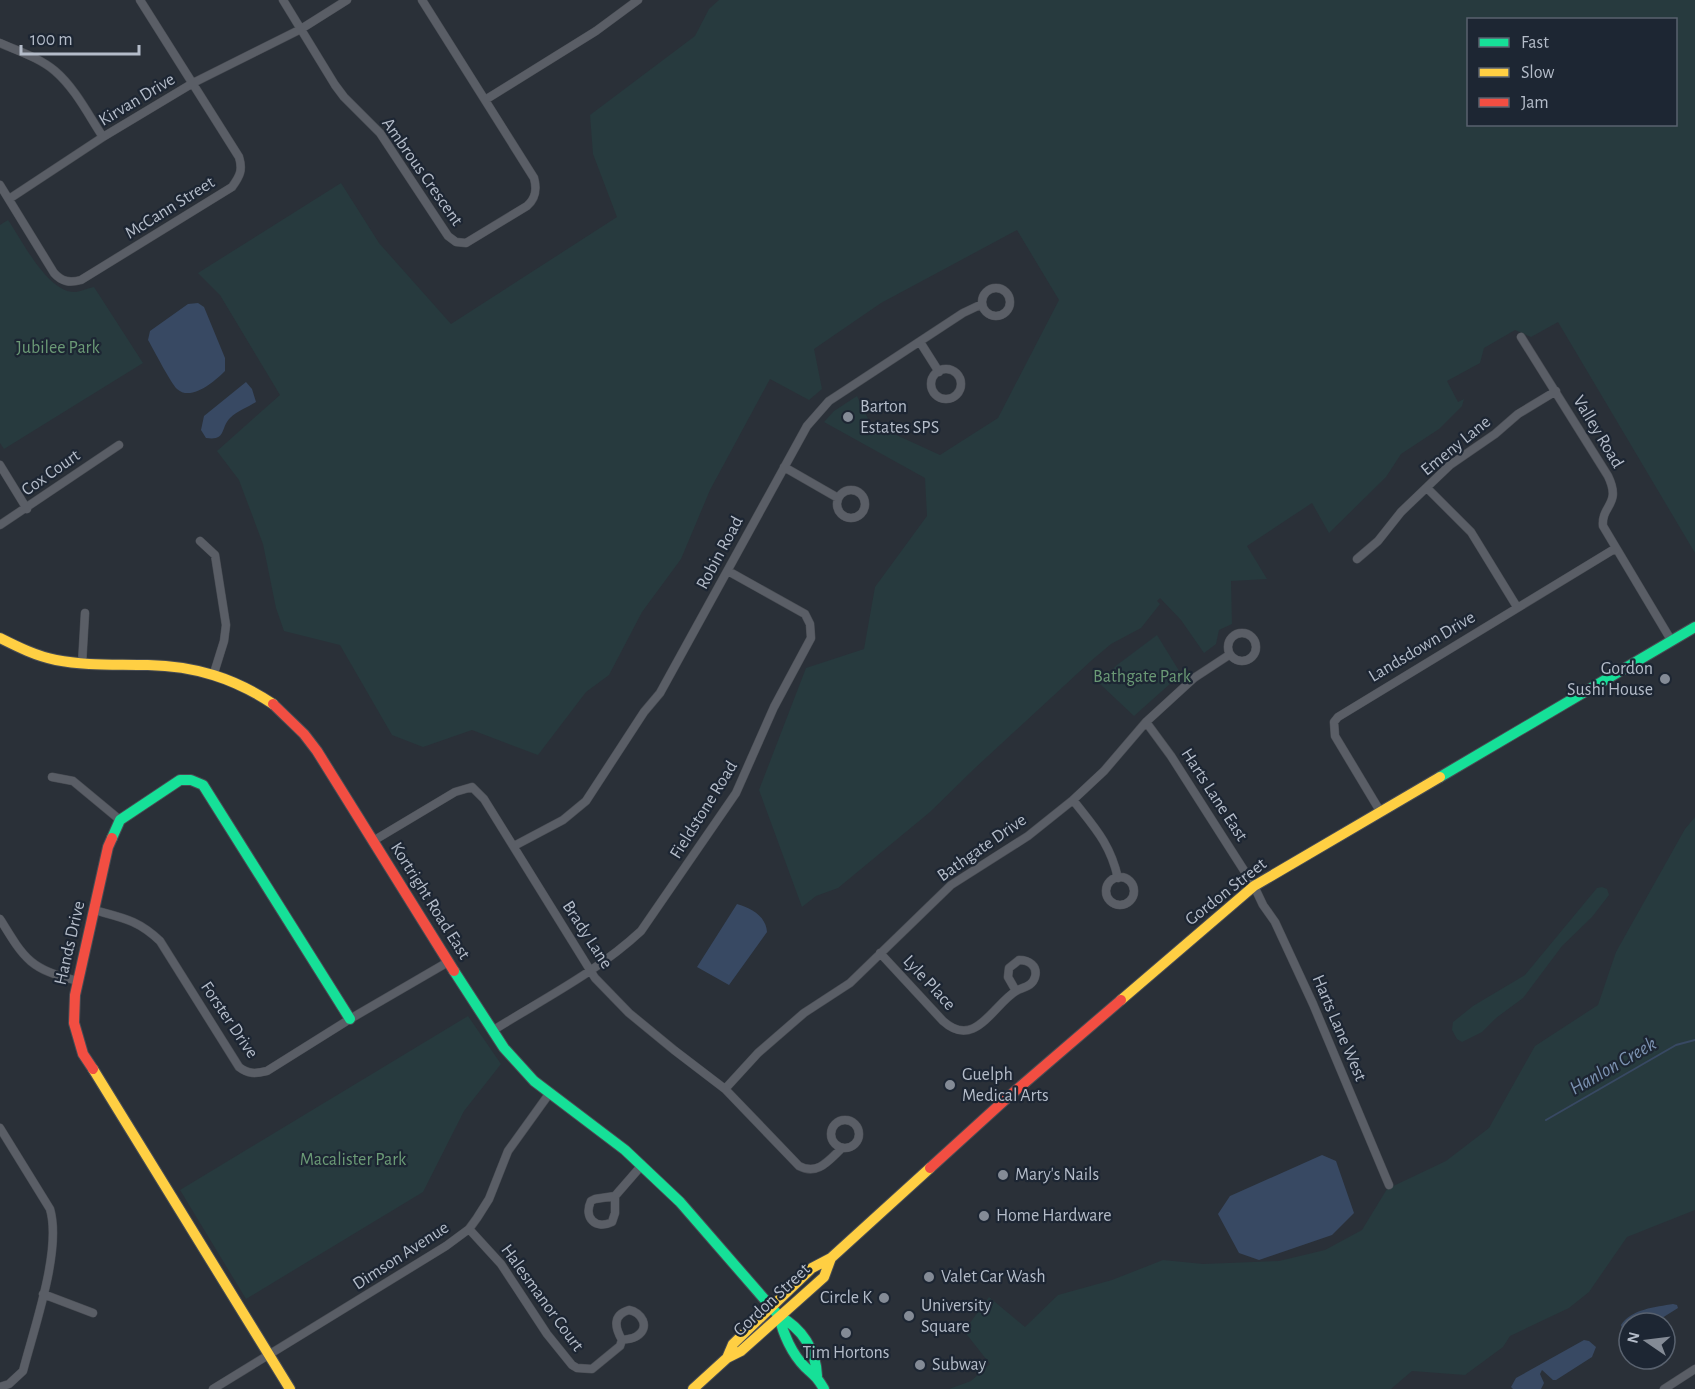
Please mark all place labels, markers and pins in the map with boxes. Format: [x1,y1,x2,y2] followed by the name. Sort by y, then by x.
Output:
[860,398,939,437] place label: Barton Estates SPS
[841,410,855,424] marker: Barton Estates SPS
[1567,660,1653,699] place label: Gordon Sushi House
[1658,672,1672,686] marker: Gordon Sushi House
[962,1066,1049,1105] place label: Guelph Medical Arts
[943,1078,957,1092] marker: Guelph Medical Arts
[1015,1166,1099,1184] place label: Mary's Nails
[996,1168,1010,1182] marker: Mary's Nails
[996,1207,1112,1225] place label: Home Hardware
[977,1209,991,1223] marker: Home Hardware
[941,1268,1046,1286] place label: Valet Car Wash
[922,1270,936,1284] marker: Valet Car Wash
[820,1289,872,1307] place label: Circle K
[877,1291,891,1305] marker: Circle K
[921,1297,992,1336] place label: University Square
[902,1309,916,1323] marker: University Square
[839,1326,853,1340] marker: Tim Hortons
[802,1344,890,1362] place label: Tim Hortons
[932,1356,987,1374] place label: Subway
[913,1358,927,1372] marker: Subway

